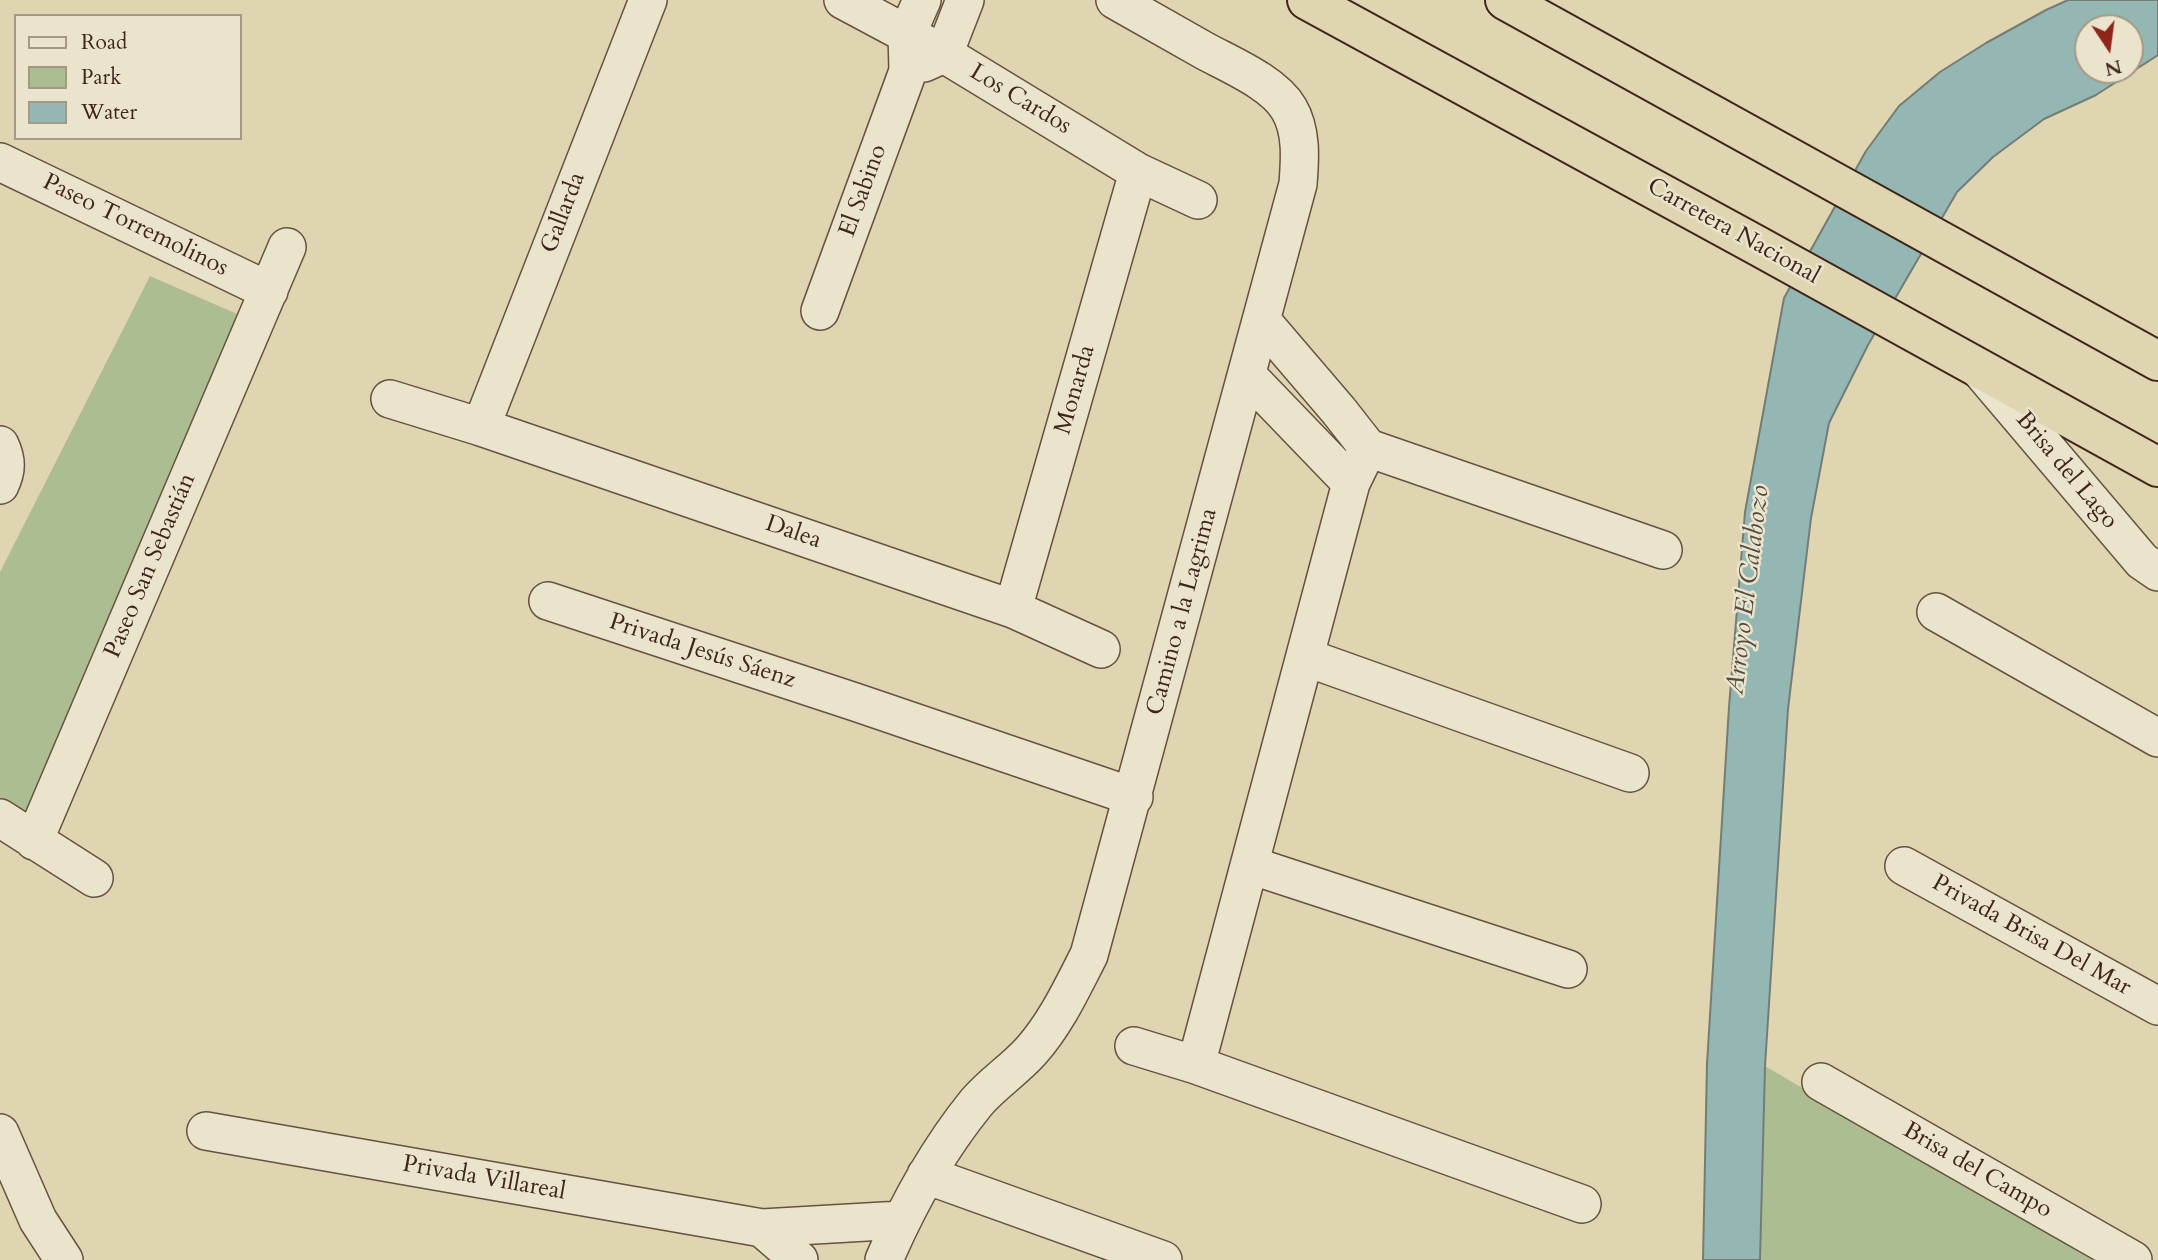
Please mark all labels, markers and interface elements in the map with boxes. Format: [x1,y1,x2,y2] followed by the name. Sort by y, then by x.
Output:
[14,14,242,140] legend
[2074,14,2144,84] north arrow
[81,28,127,57] text: Road
[2102,53,2124,82] text: N
[964,59,1076,141] street label: Los Cardos
[81,63,121,92] text: Park
[81,98,137,127] text: Water
[834,141,894,241] street label: El Sabino
[38,169,232,283] street label: Paseo Torremolinos
[536,169,592,257] street label: Gallarda
[1642,173,1824,291] street label: Carretera Nacional
[1050,342,1102,438] street label: Monarda
[2009,407,2123,535] street label: Brisa del Lago
[99,469,203,663] street label: Paseo San Sebastián
[1721,484,1777,696] water label: Arroyo El Calabozo
[1142,505,1224,719] street label: Camino a la Lagrima
[761,510,825,556] street label: Dalea
[605,608,799,696] street label: Privada Jesús Sáenz
[1926,869,2136,1003] street label: Privada Brisa Del Mar
[1897,1117,2057,1225] street label: Brisa del Campo
[400,1151,568,1207] street label: Privada Villareal

